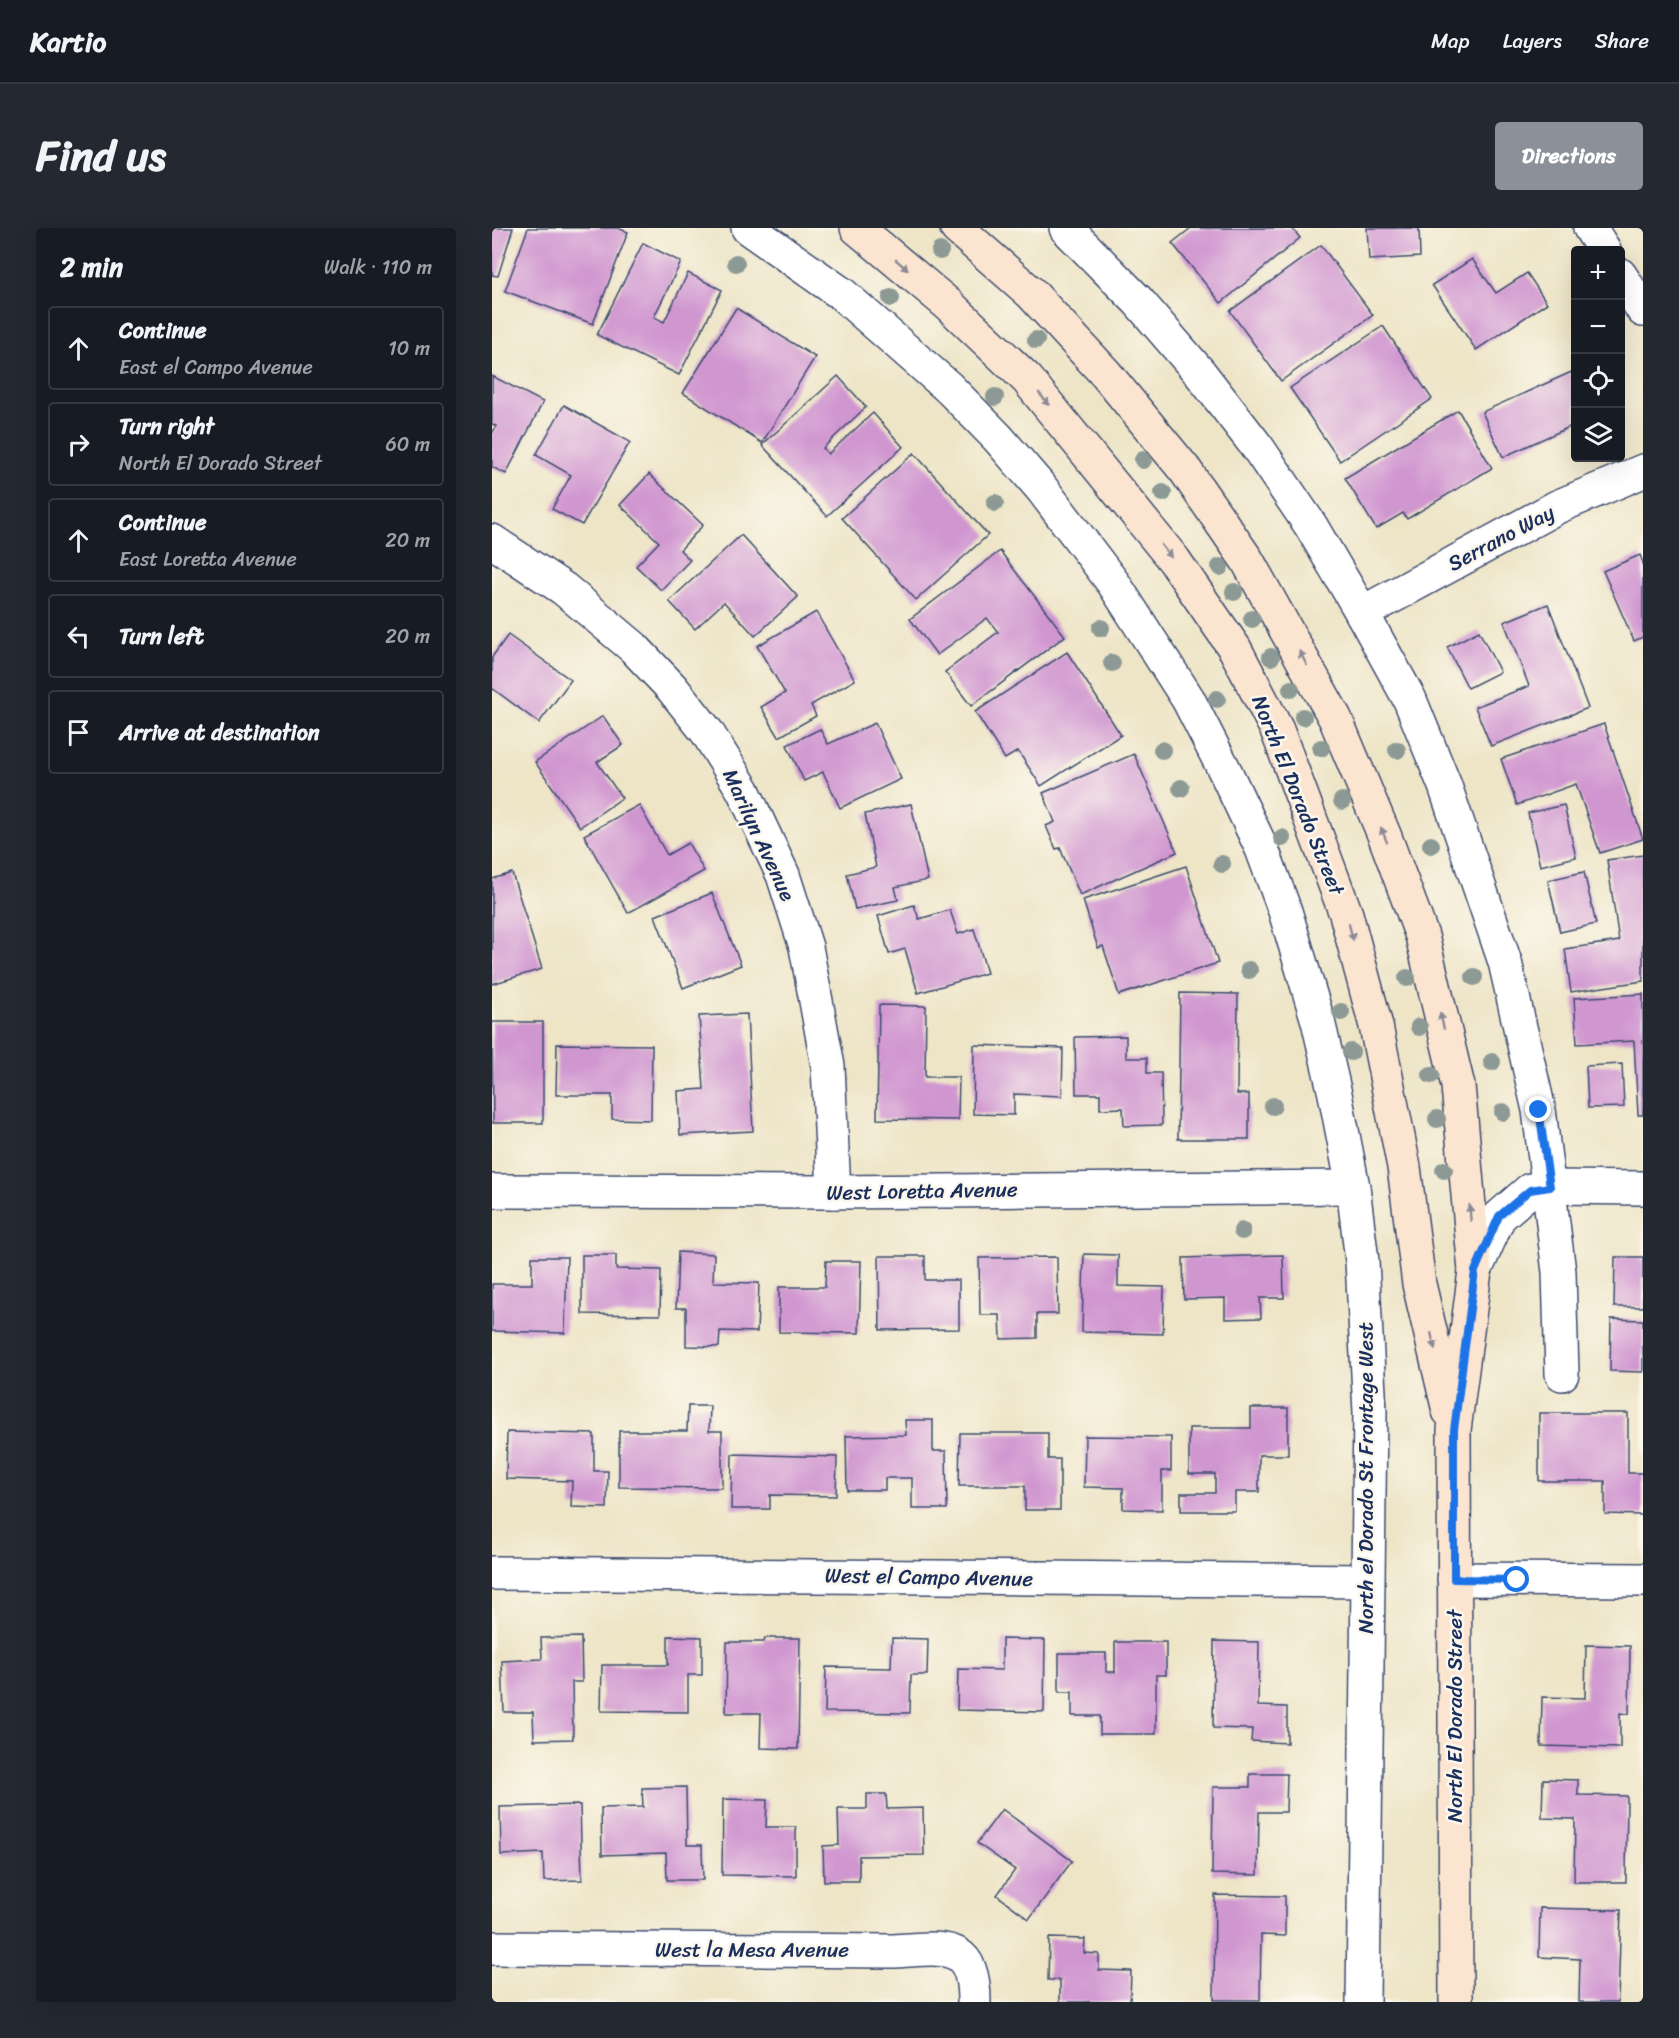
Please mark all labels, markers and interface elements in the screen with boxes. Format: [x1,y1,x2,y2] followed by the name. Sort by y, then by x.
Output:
[30,17,106,66] text: Kartio
[1431,22,1470,60] text: Map
[1503,22,1562,60] text: Layers
[1595,22,1649,60] text: Share
[36,119,166,193] text: Find us
[1495,122,1643,190] button: Directions
[60,244,123,290] text: 2 min
[1571,246,1625,462] map controls
[1571,246,1625,300] button: +
[324,250,432,285] text: Walk · 110 m
[894,259,910,272] one-way arrow
[1571,300,1625,354] button: −
[119,311,207,350] text: Continue
[388,331,430,366] text: 10 m
[62,332,95,365] icon: ahead
[119,350,313,385] text: East el Campo Avenue
[1571,354,1625,408] button: locate
[1037,392,1049,407] one-way arrow
[119,407,214,446] text: Turn right
[1571,408,1625,462] button: layers
[385,427,430,462] text: 60 m
[62,428,95,461] icon: right
[119,446,322,481] text: North El Dorado Street
[1441,494,1561,582] street label: Serrano Way
[119,503,207,542] text: Continue
[385,523,430,558] text: 20 m
[62,524,95,557] icon: ahead
[119,542,297,577] text: East Loretta Avenue
[1160,543,1173,559] one-way arrow
[119,617,204,656] text: Turn left
[385,619,430,654] text: 20 m
[62,620,95,653] icon: left
[1298,649,1308,666] one-way arrow
[1241,689,1356,902] street label: North El Dorado Street
[119,713,320,752] text: Arrive at destination
[62,716,95,749] icon: arrive
[712,762,806,908] street label: Marilyn Avenue
[1379,826,1388,844] one-way arrow
[1346,923,1356,941] one-way arrow
[1437,1011,1447,1030] one-way arrow
[1525,1096,1551,1122] route end
[826,1170,1018,1212] street label: West Loretta Avenue
[1465,1204,1475,1223] one-way arrow
[1347,1322,1385,1634] street label: North el Dorado St Frontage West
[1428,1332,1438,1350] one-way arrow
[825,1556,1034,1598] street label: West el Campo Avenue
[1503,1566,1529,1592] route start
[1436,1608,1474,1822] street label: North El Dorado Street
[655,1931,849,1969] street label: West la Mesa Avenue

